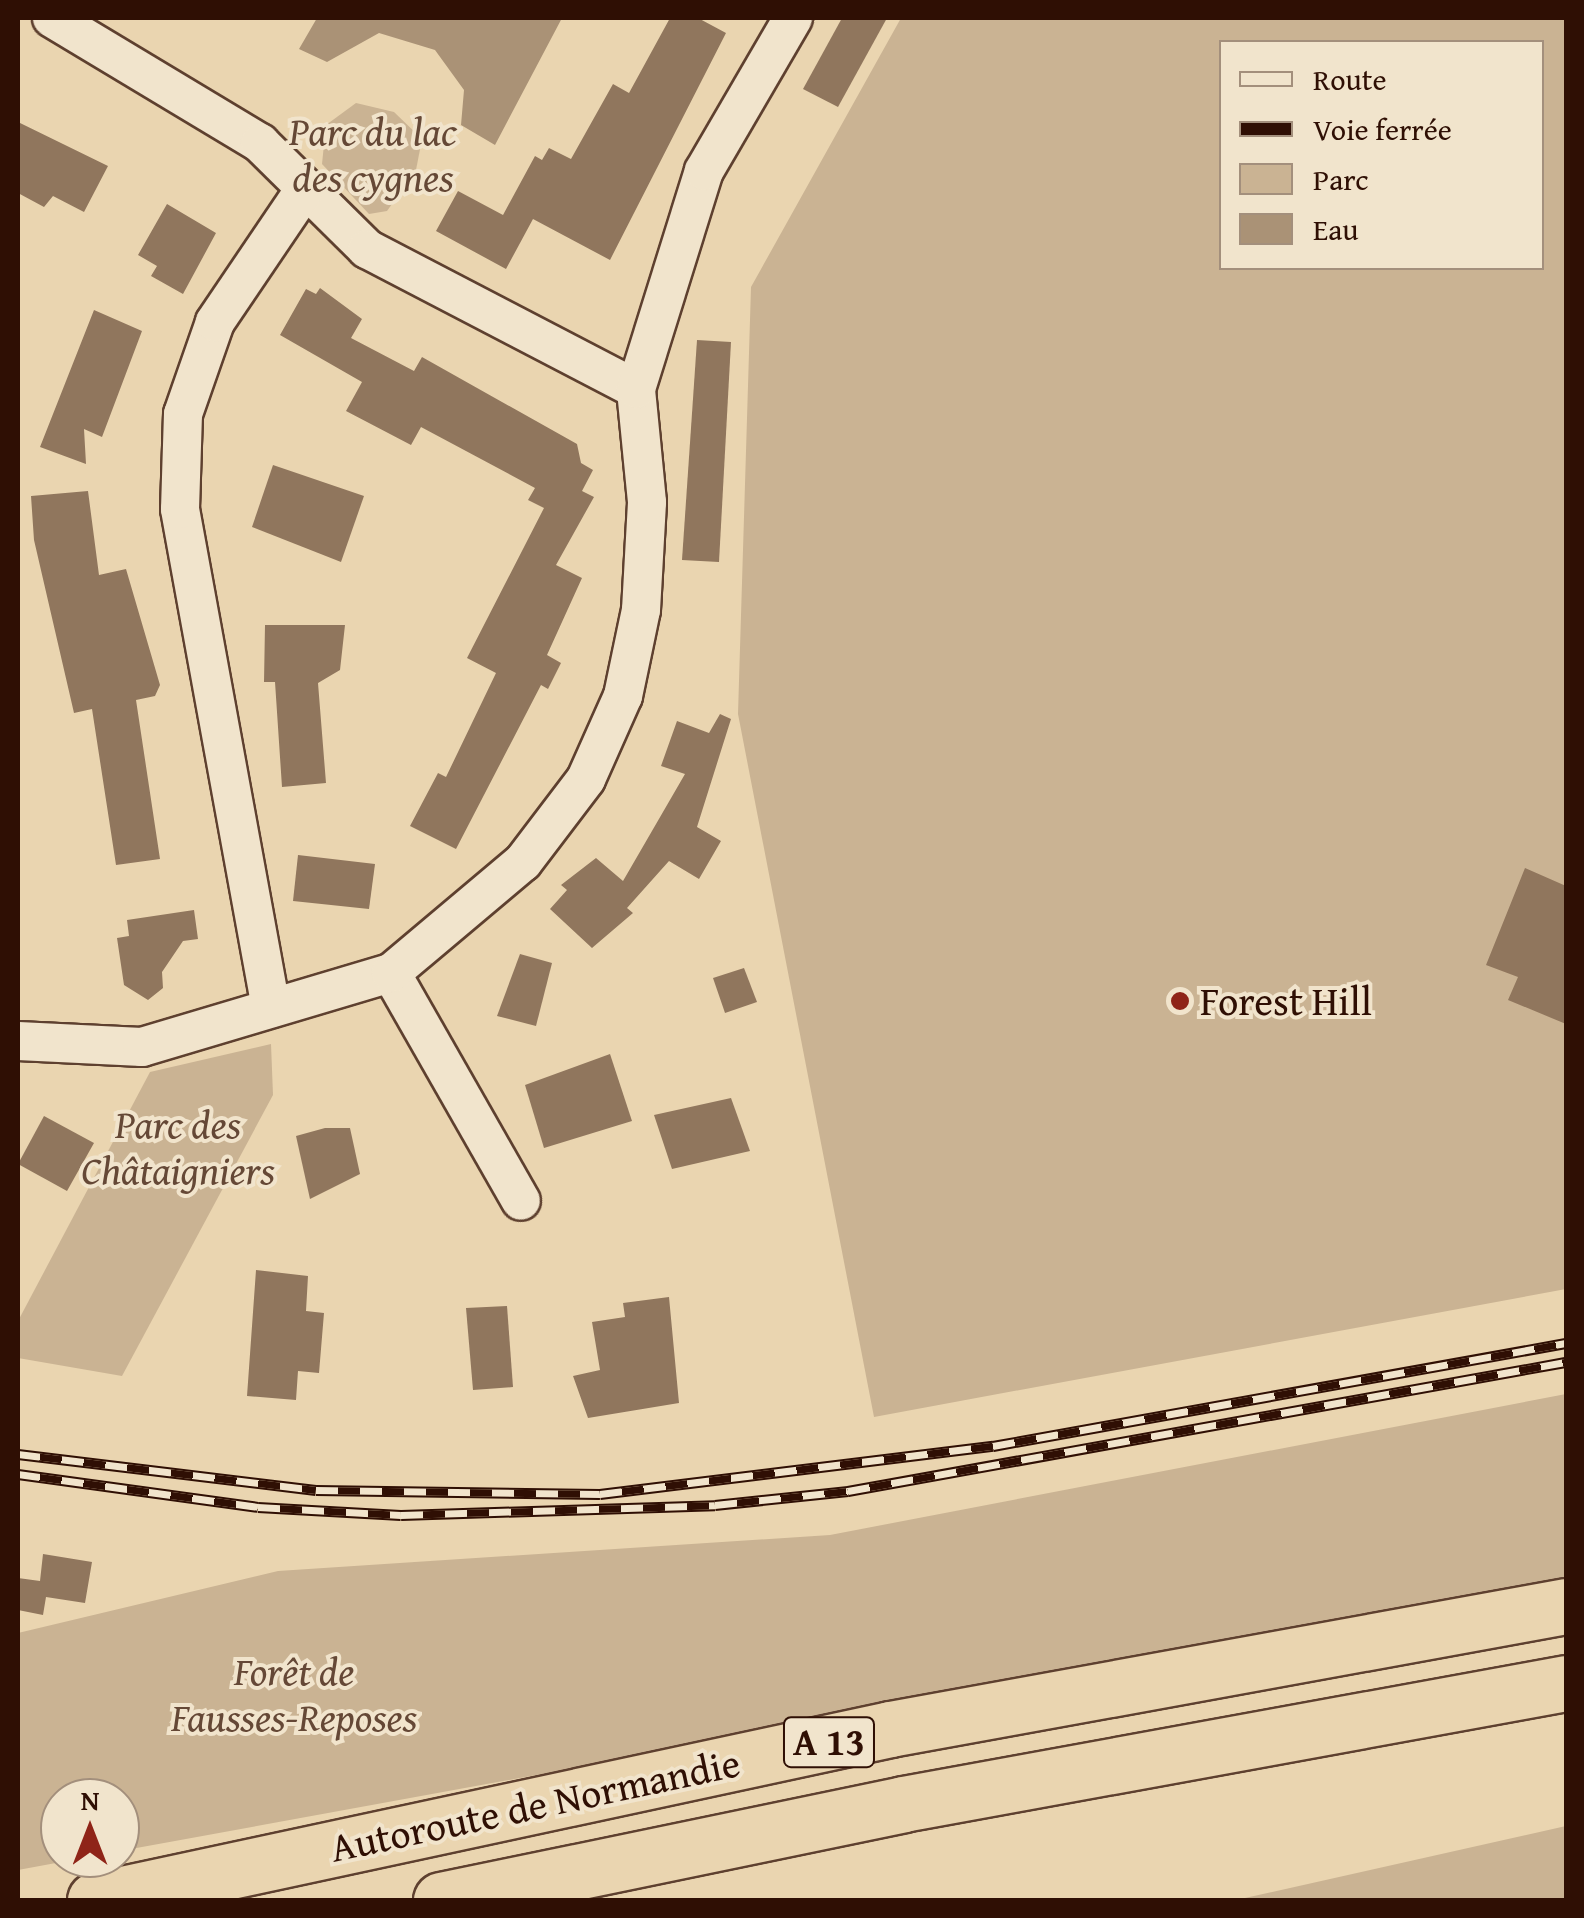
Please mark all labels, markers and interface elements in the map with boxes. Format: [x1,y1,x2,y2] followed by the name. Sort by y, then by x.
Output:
[1219,40,1544,270] legend
[1313,57,1386,101] text: Route
[289,107,457,201] park label: Parc du lac des cygnes
[1313,107,1452,151] text: Voie ferrée
[1313,157,1369,201] text: Parc
[1313,207,1359,251] text: Eau
[1200,977,1372,1025] place label: Forest Hill
[1169,990,1191,1012] marker: Forest Hill
[81,1100,275,1194] park label: Parc des Châtaigniers
[171,1647,417,1741] park label: Forêt de Fausses-Reposes
[782,1709,876,1775] road number: A 13
[326,1738,744,1872] street label: Autoroute de Normandie
[40,1778,140,1878] north arrow
[81,1779,99,1820] text: N

